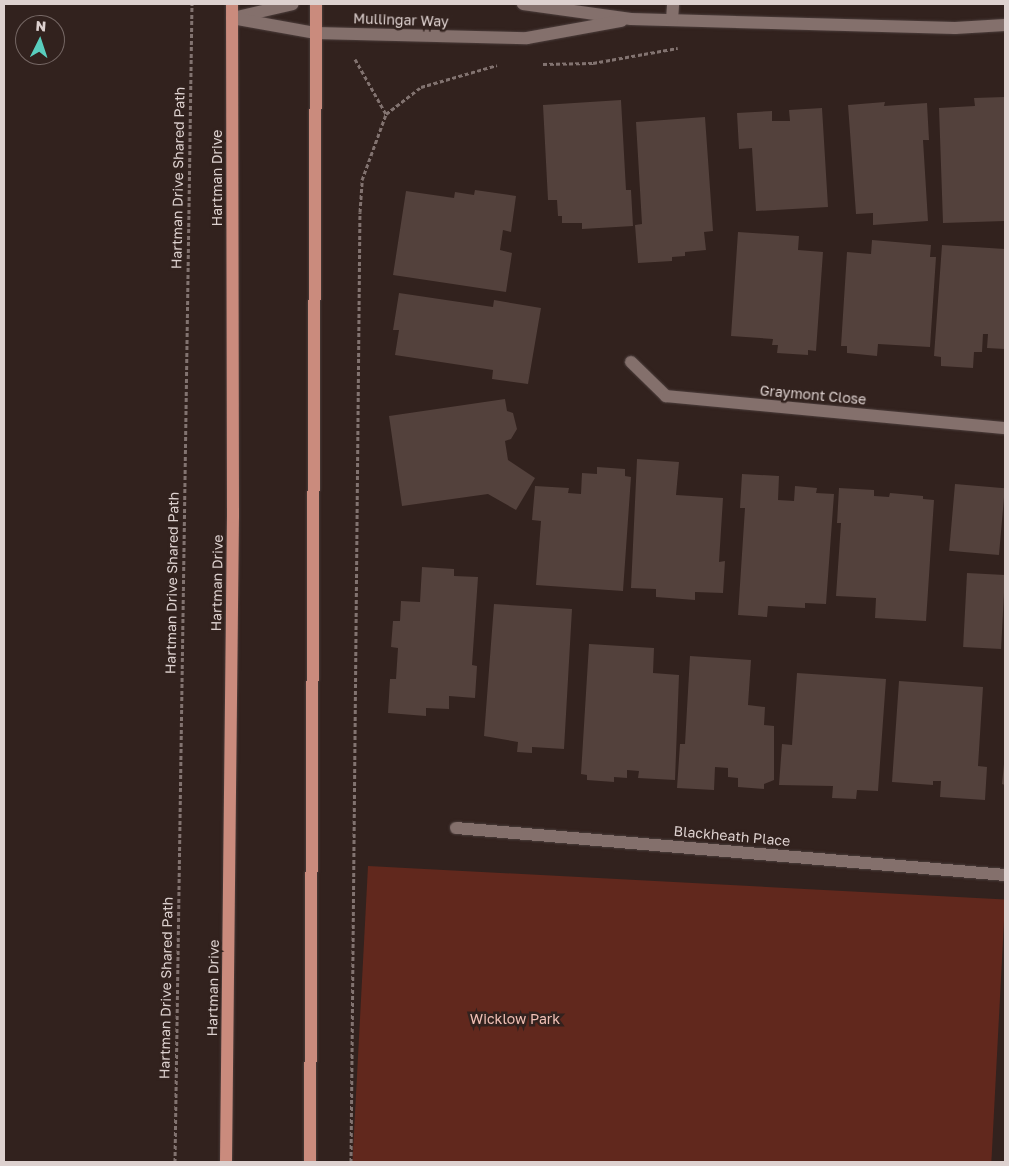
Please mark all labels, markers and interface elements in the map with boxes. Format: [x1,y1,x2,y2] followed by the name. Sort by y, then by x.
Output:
[353,10,449,30] street label: Mullingar Way
[15,15,65,65] north arrow
[35,17,47,34] text: N
[168,87,188,269] street label: Hartman Drive Shared Path
[209,130,225,226] street label: Hartman Drive
[759,382,867,408] street label: Graymont Close
[162,492,182,674] street label: Hartman Drive Shared Path
[208,534,226,632] street label: Hartman Drive
[673,823,791,849] street label: Blackheath Place
[156,897,176,1079] street label: Hartman Drive Shared Path
[204,939,222,1037] street label: Hartman Drive
[470,1011,560,1027] park label: Wicklow Park

